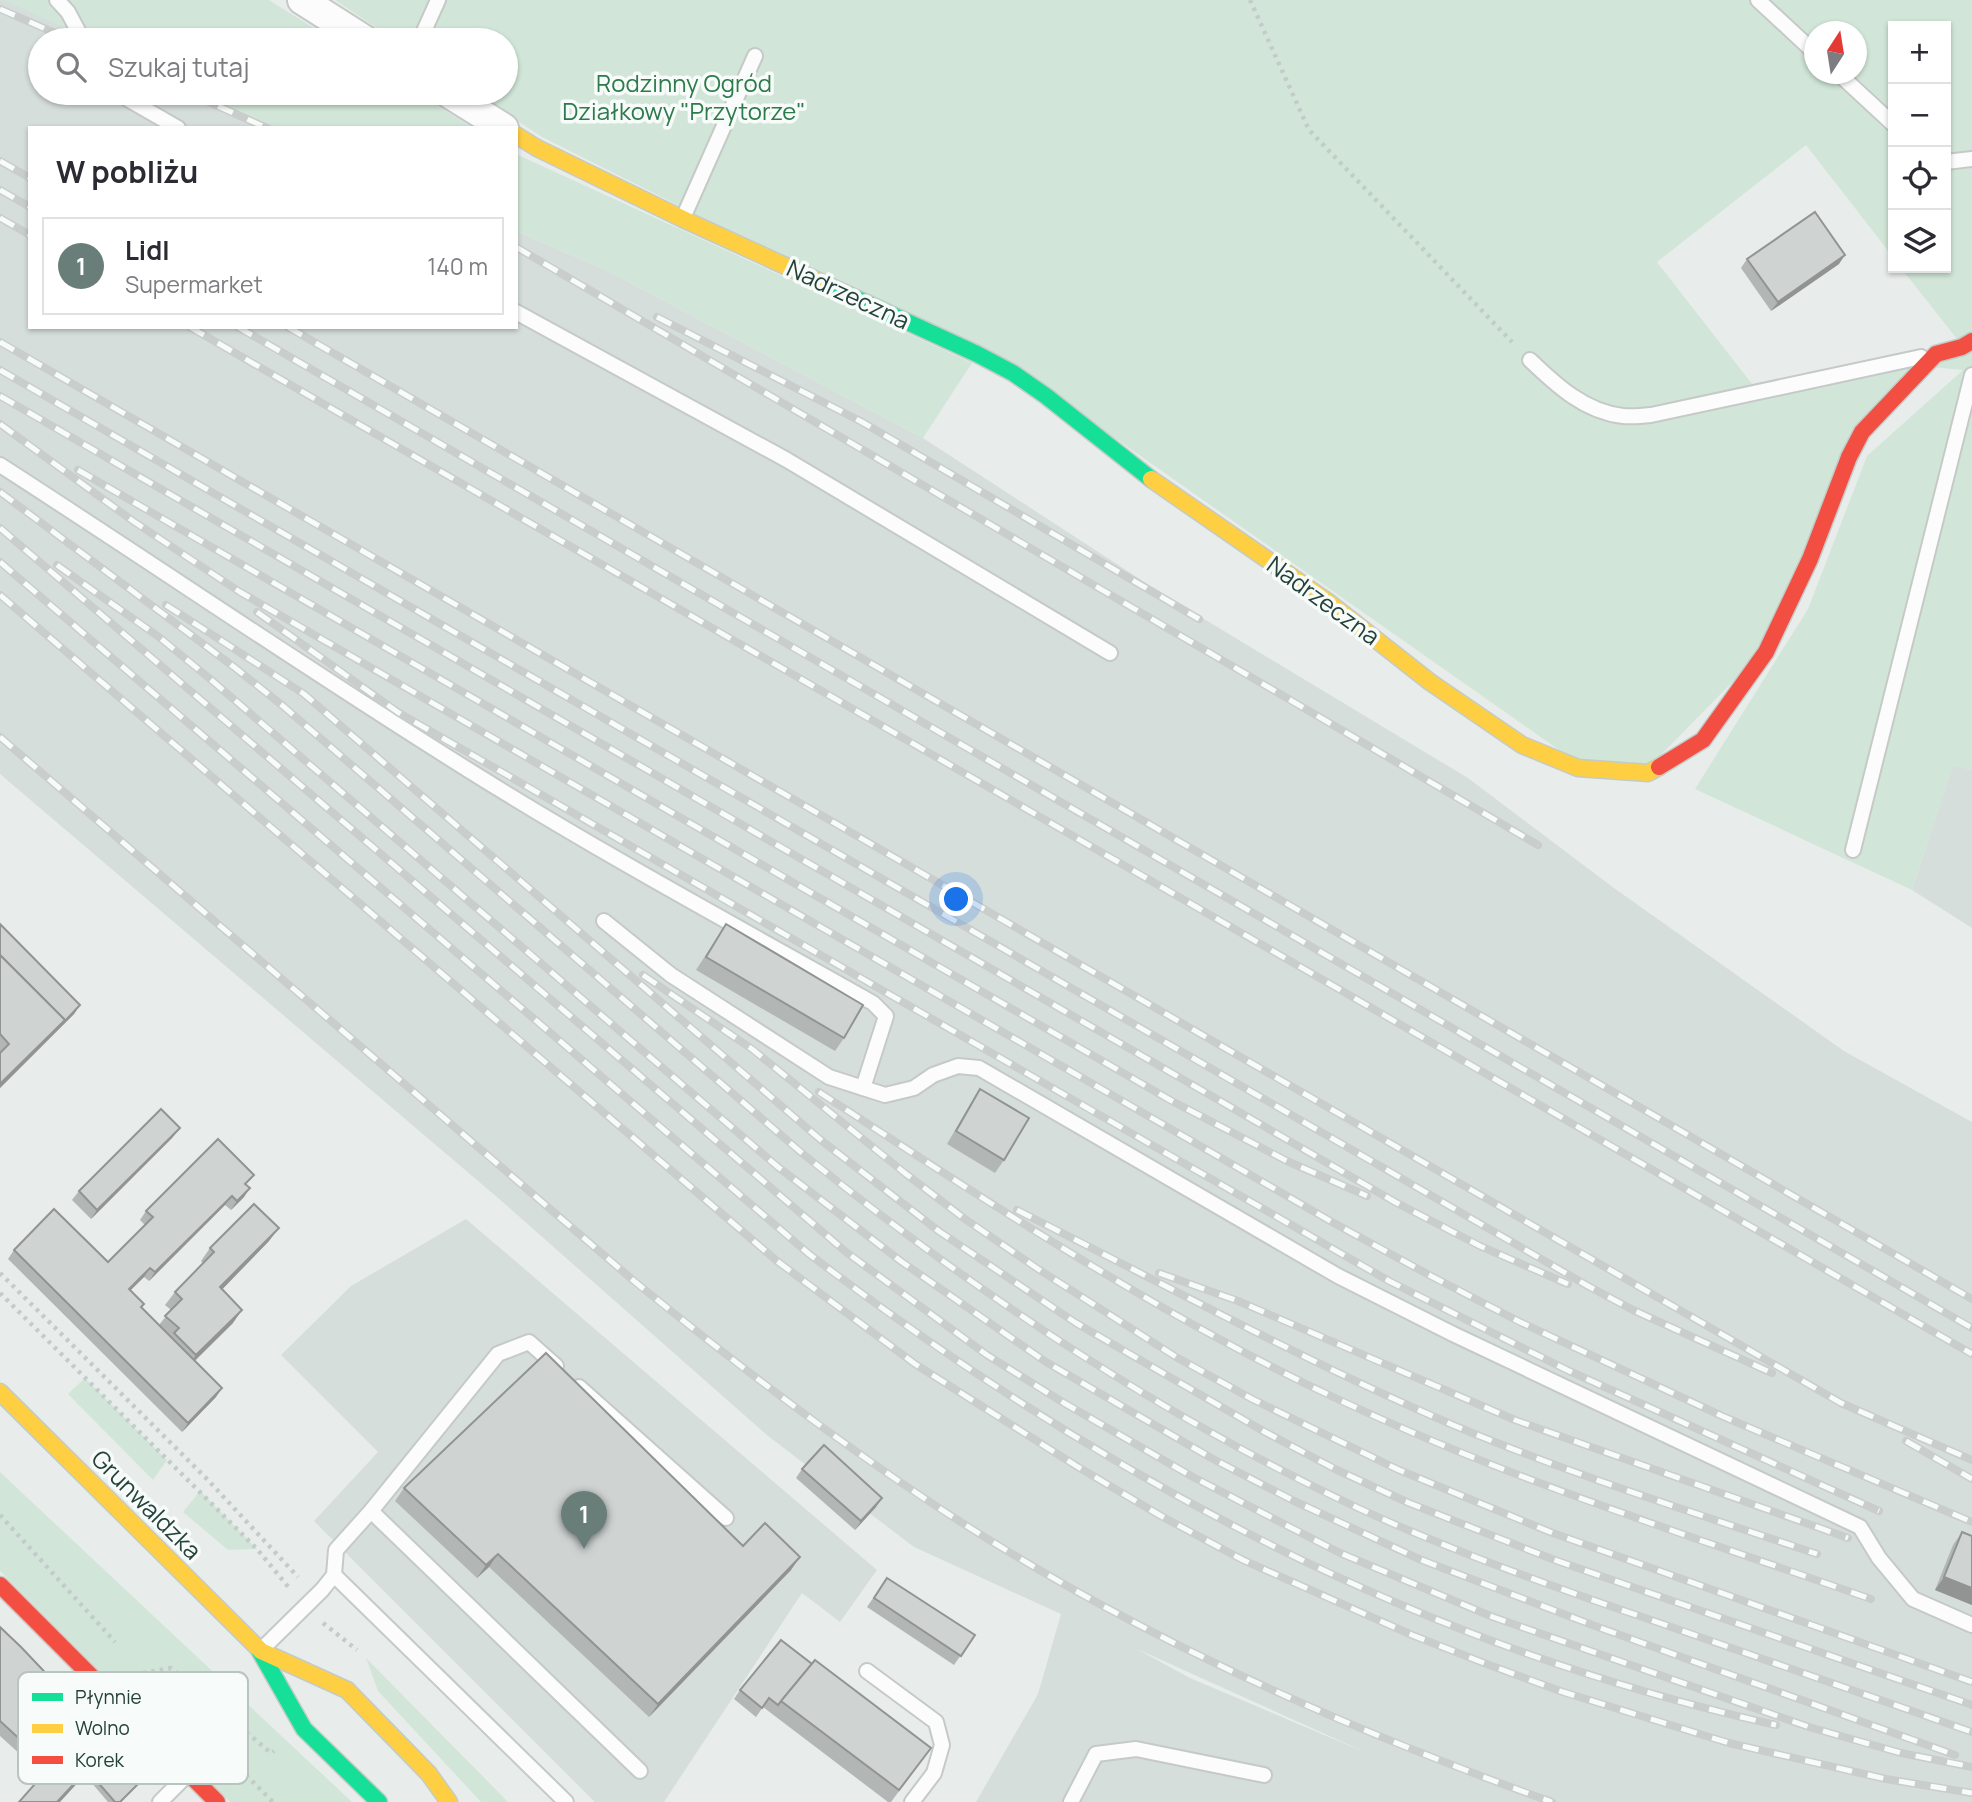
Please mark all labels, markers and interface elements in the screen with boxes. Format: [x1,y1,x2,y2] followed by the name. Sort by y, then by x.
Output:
[1804,21,1867,84] north arrow
[1888,21,1951,273] map controls
[1888,21,1951,84] button: +
[28,28,518,105] search box
[52,48,90,86] icon: search
[108,49,250,85] text: Szukaj tutaj
[562,66,806,127] park label: Rodzinny Ogród Działkowy "Przytorze"
[1888,84,1951,147] button: −
[1888,147,1951,210] button: locate
[56,151,198,192] text: W pobliżu
[1888,210,1951,273] button: layers
[125,232,170,268] text: Lidl
[76,250,86,282] text: 1
[427,250,488,282] text: 140 m
[782,251,915,336] street label: Nadrzeczna
[125,268,263,300] text: Supermarket
[1261,548,1387,652] street label: Nadrzeczna
[939,882,973,916] your location
[85,1442,209,1566] street label: Grunwaldzka
[561,1491,607,1549] pin: 1
[18,1672,248,1784] legend
[75,1684,142,1710] text: Płynnie
[75,1715,130,1741] text: Wolno
[75,1747,125,1773] text: Korek

